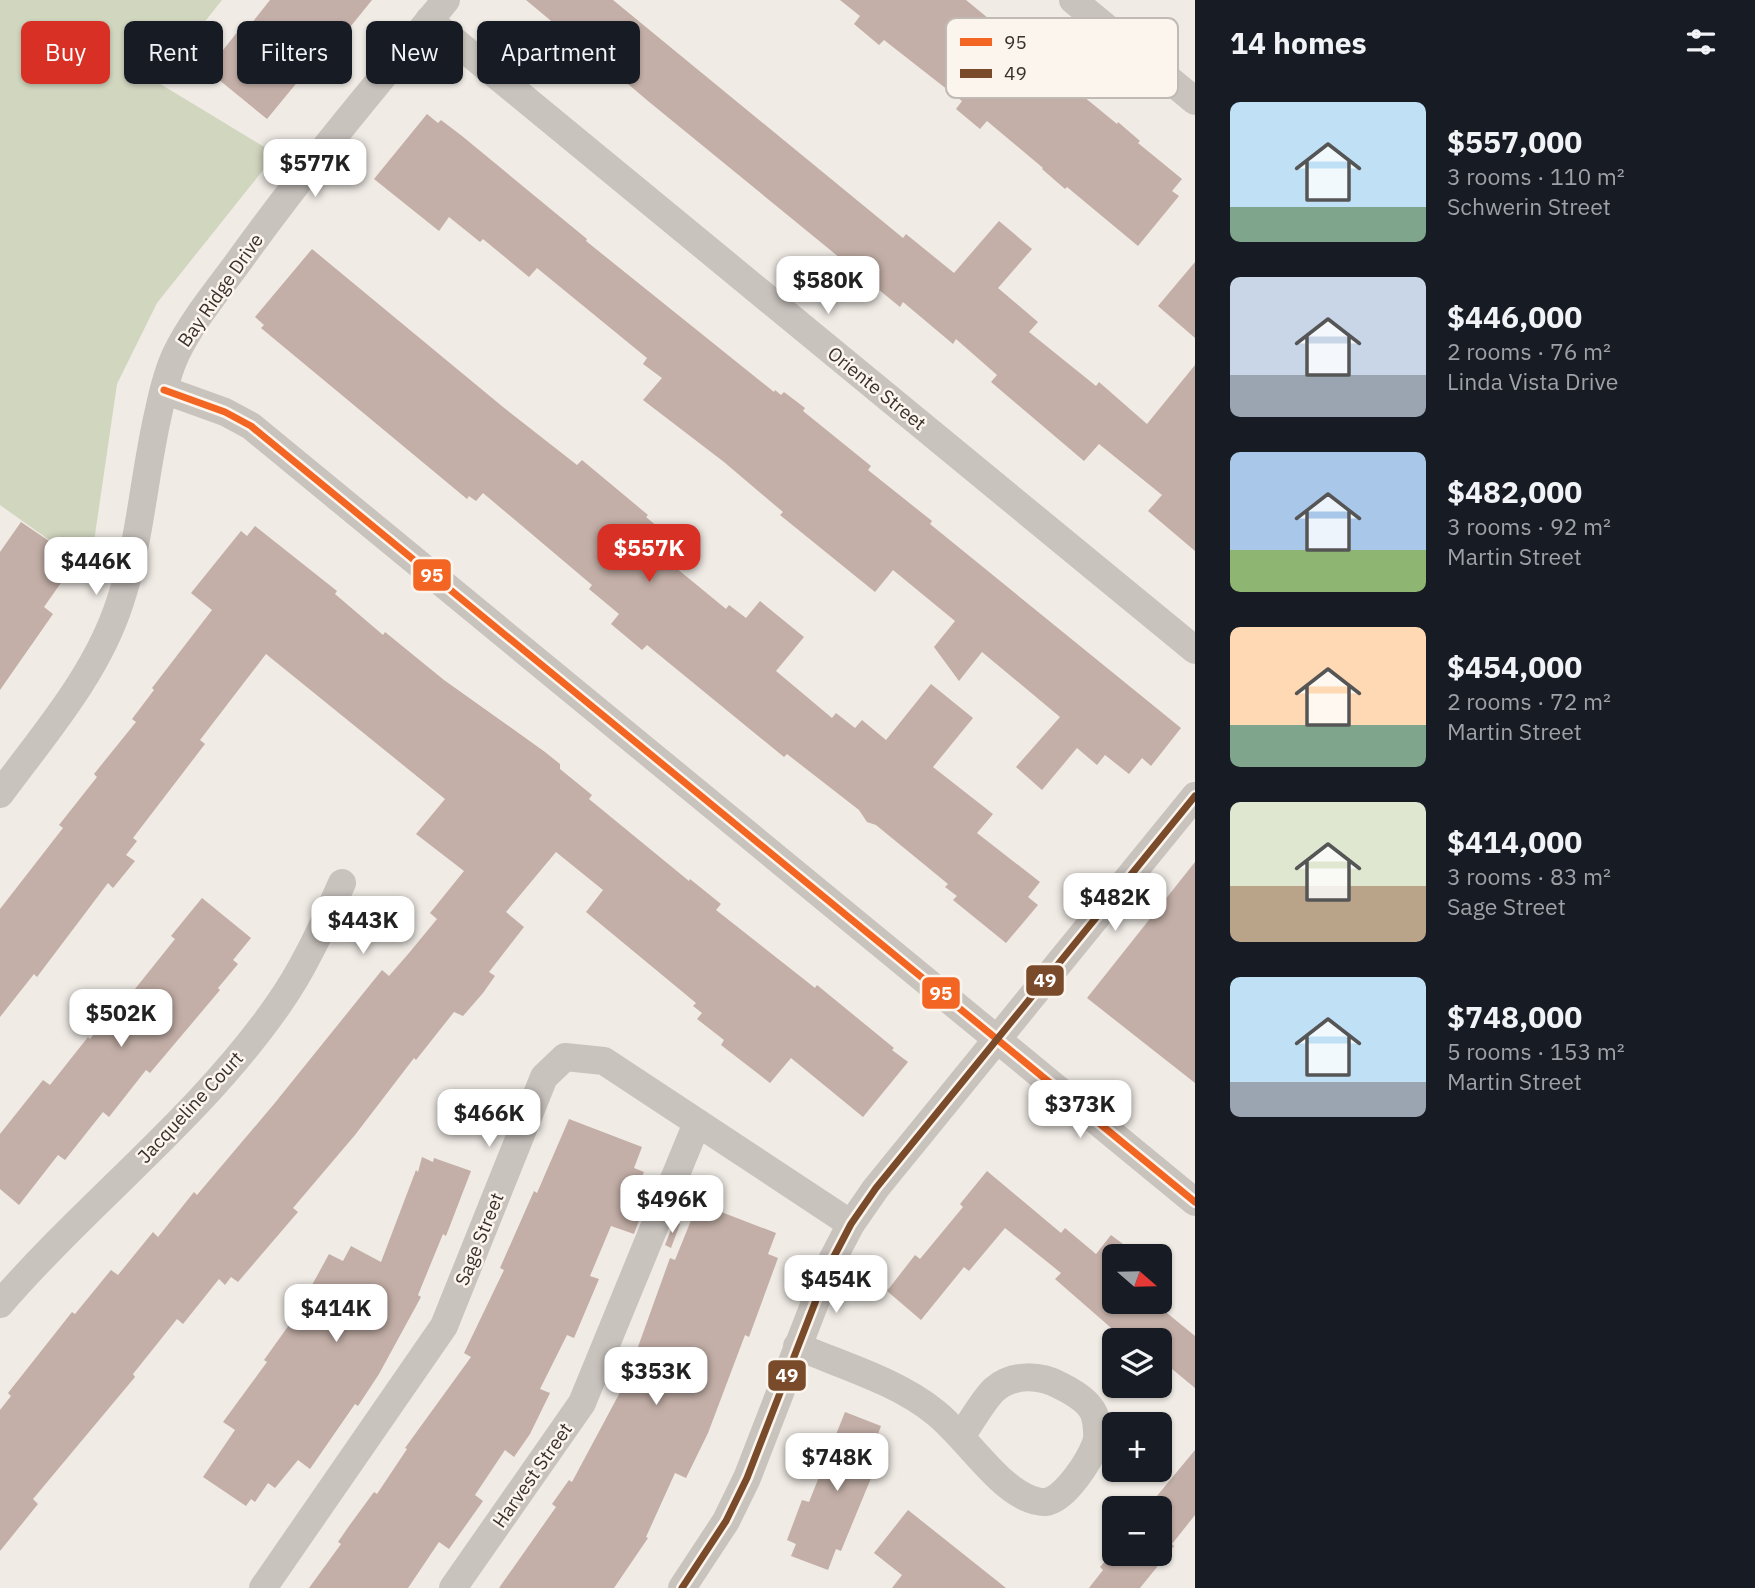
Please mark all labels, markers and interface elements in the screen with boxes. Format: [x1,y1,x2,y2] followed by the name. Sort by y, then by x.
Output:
[946,18,1178,98] legend
[21,21,110,84] chip: Buy
[124,21,223,84] chip: Rent
[237,21,352,84] chip: Filters
[366,21,463,84] chip: New
[477,21,640,84] chip: Apartment
[1230,23,1367,62] text: 14 homes
[1682,23,1720,61] icon: filters
[1004,30,1027,54] text: 95
[1004,61,1027,85] text: 49
[1447,122,1582,161] text: $557,000
[1286,130,1370,214] icon: home
[266,140,364,199] pin: $577K
[279,147,351,177] text: $577K
[1447,161,1625,191] text: 3 rooms · 110 m²
[1447,191,1611,221] text: Schwerin Street
[172,229,268,351] street label: Bay Ridge Drive
[779,256,877,316] pin: $580K
[792,264,864,294] text: $580K
[1447,297,1582,336] text: $446,000
[1286,305,1370,389] icon: home
[1447,336,1611,366] text: 2 rooms · 76 m²
[823,341,931,435] street label: Oriente Street
[1447,366,1618,396] text: Linda Vista Drive
[1447,472,1582,511] text: $482,000
[1286,480,1370,564] icon: home
[1447,511,1611,541] text: 3 rooms · 92 m²
[600,524,698,584] pin: $557K
[613,532,685,562] text: $557K
[47,538,145,597] pin: $446K
[1447,541,1582,571] text: Martin Street
[60,545,132,575] text: $446K
[412,558,452,592] line badge: 95
[421,563,443,587] text: 95
[1447,647,1582,686] text: $454,000
[1286,655,1370,739] icon: home
[1447,686,1611,716] text: 2 rooms · 72 m²
[1447,716,1582,746] text: Martin Street
[1447,822,1582,861] text: $414,000
[1286,830,1370,914] icon: home
[1447,861,1611,891] text: 3 rooms · 83 m²
[1066,874,1164,933] pin: $482K
[1079,881,1151,911] text: $482K
[1447,891,1566,921] text: Sage Street
[314,897,412,956] pin: $443K
[327,904,399,934] text: $443K
[1025,964,1065,997] line badge: 49
[1034,968,1056,992] text: 49
[921,976,961,1010] line badge: 95
[930,981,952,1005] text: 95
[72,990,170,1049] pin: $502K
[85,997,157,1027] text: $502K
[1447,997,1582,1036] text: $748,000
[1286,1005,1370,1089] icon: home
[1447,1036,1625,1066] text: 5 rooms · 153 m²
[132,1046,248,1168] street label: Jacqueline Court
[1447,1066,1582,1096] text: Martin Street
[1031,1080,1129,1140] pin: $373K
[1044,1088,1116,1118] text: $373K
[440,1090,538,1149] pin: $466K
[453,1097,525,1127] text: $466K
[623,1176,721,1235] pin: $496K
[636,1183,708,1213] text: $496K
[449,1189,509,1289] street label: Sage Street
[1102,1244,1172,1314] north arrow
[1102,1244,1172,1566] map controls
[787,1256,885,1315] pin: $454K
[800,1263,872,1293] text: $454K
[287,1284,385,1344] pin: $414K
[300,1292,372,1322] text: $414K
[1102,1328,1172,1398] button: layers
[607,1348,705,1407] pin: $353K
[620,1355,692,1385] text: $353K
[767,1359,807,1392] line badge: 49
[776,1363,798,1387] text: 49
[1102,1412,1172,1482] button: +
[487,1418,577,1532] street label: Harvest Street
[788,1434,886,1493] pin: $748K
[801,1441,873,1471] text: $748K
[1102,1496,1172,1566] button: −

